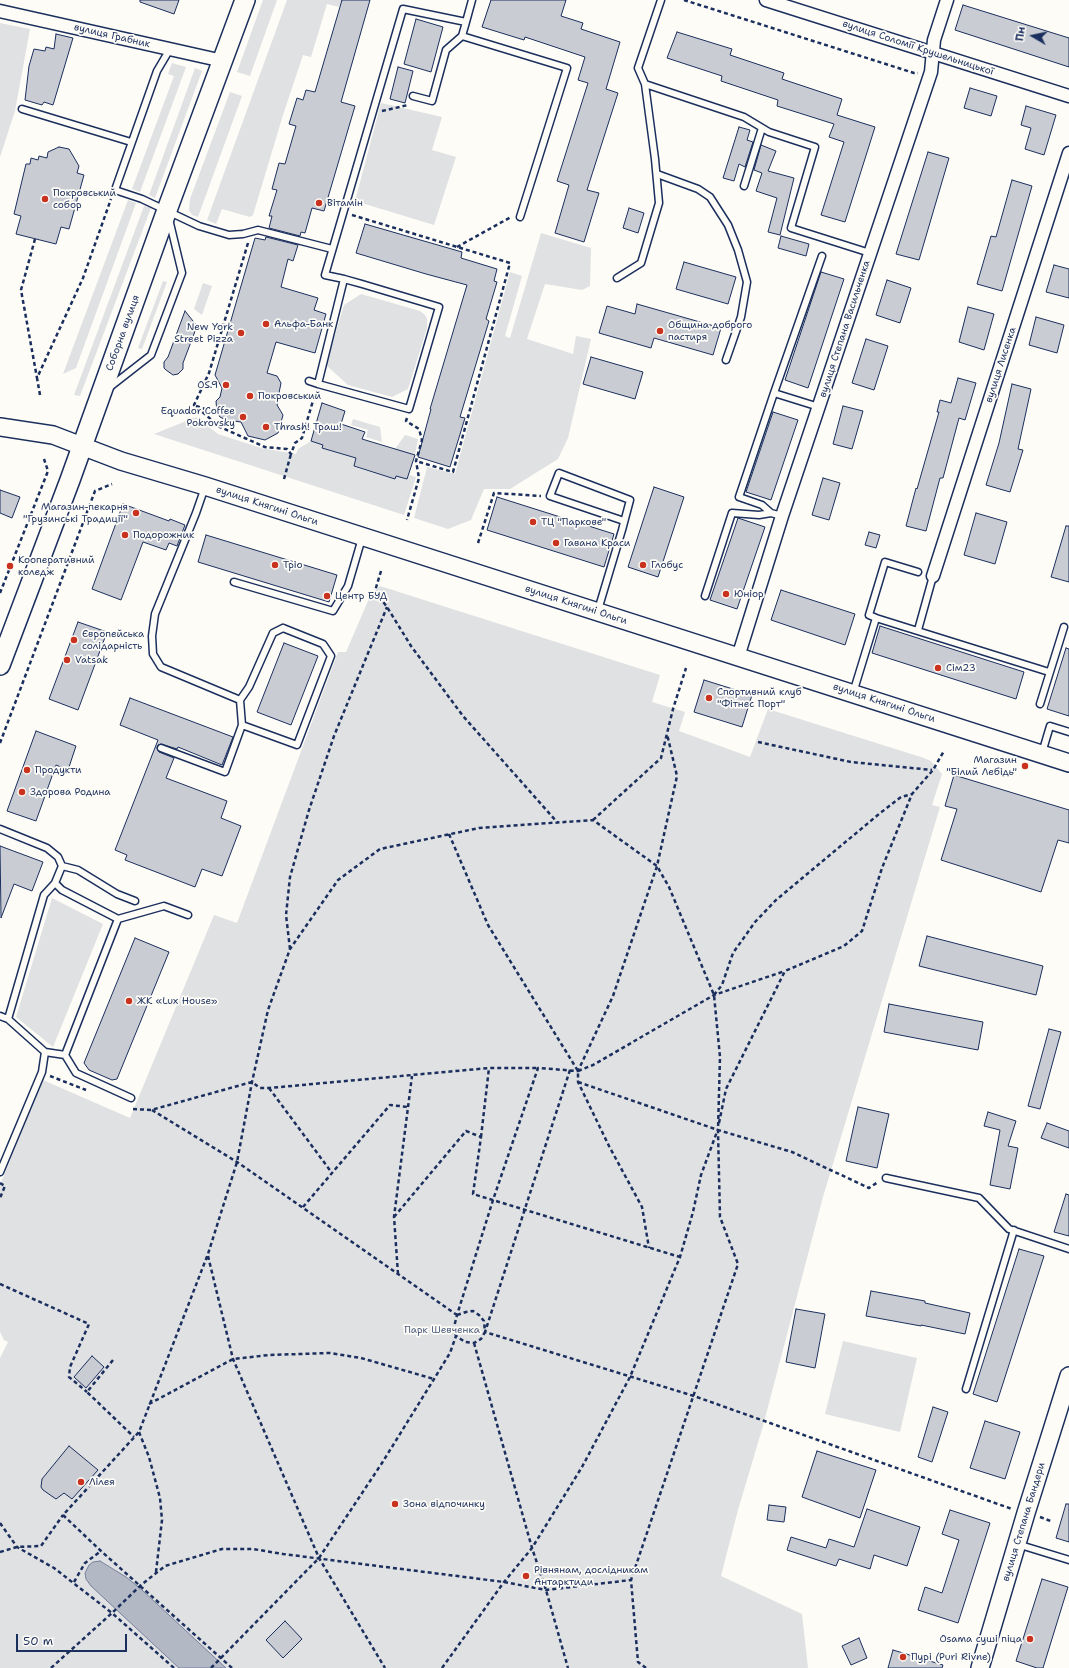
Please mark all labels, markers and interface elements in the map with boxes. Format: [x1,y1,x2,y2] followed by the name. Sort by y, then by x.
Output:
[1013,16,1053,56] north arrow
[841,18,995,78] street label: вулиця Соломії Крушельницької
[73,21,151,51] street label: вулиця Грабник
[1012,26,1029,42] text: Пн
[53,187,116,210] place label: Покровський собор
[40,194,50,204] marker: Покровський собор
[327,197,363,209] place label: Вітамін
[314,198,324,208] marker: Вітамін
[817,259,873,399] street label: вулиця Степана Васильченка
[104,293,142,373] street label: Соборна вулиця
[274,318,333,330] place label: Альфа-Банк
[261,319,271,329] marker: Альфа-Банк
[668,319,752,342] place label: Община доброго пастиря
[174,321,233,344] place label: New York Street Pizza
[655,326,665,336] marker: Община доброго пастиря
[983,326,1019,404] street label: вулиця Лисенка
[236,328,246,338] marker: New York Street Pizza
[197,379,218,391] place label: OS.9
[221,380,231,390] marker: OS.9
[258,390,321,402] place label: Покровський
[245,391,255,401] marker: Покровський
[161,405,235,428] place label: Equador Coffee Pokrovsky
[238,412,248,422] marker: Equador Coffee Pokrovsky
[274,421,342,433] place label: Thrash! Траш!
[261,422,271,432] marker: Thrash! Траш!
[214,484,320,528] street label: вулиця Княгині Ольги
[23,501,128,524] place label: Магазин-пекарня "Грузинські Традиції"
[131,508,141,518] marker: Магазин-пекарня "Грузинські Традиції"
[541,516,606,528] place label: ТЦ "Паркове"
[528,517,538,527] marker: ТЦ "Паркове"
[133,529,194,541] place label: Подорожник
[120,530,130,540] marker: Подорожник
[564,537,630,549] place label: Гавана Краси
[551,538,561,548] marker: Гавана Краси
[18,554,94,578] place label: Кооперативний коледж
[283,559,302,571] place label: Тріо
[651,559,683,571] place label: Глобус
[270,560,280,570] marker: Тріо
[638,560,648,570] marker: Глобус
[5,561,15,571] marker: Кооперативний коледж
[523,583,629,627] street label: вулиця Княгині Ольги
[734,588,764,600] place label: Юніор
[721,589,731,599] marker: Юніор
[335,590,387,602] place label: Центр БУД
[322,591,332,601] marker: Центр БУД
[82,628,144,652] place label: Європейська солідарність
[69,635,79,645] marker: Європейська солідарність
[75,654,108,666] place label: Vatsak
[62,655,72,665] marker: Vatsak
[946,662,976,674] place label: Сім23
[933,663,943,673] marker: Сім23
[831,681,937,725] street label: вулиця Княгині Ольги
[717,686,801,710] place label: Спортивний клуб "Фітнес Порт"
[704,693,714,703] marker: Спортивний клуб "Фітнес Порт"
[946,754,1017,778] place label: Магазин "Білий Лебідь"
[1020,761,1030,771] marker: Магазин "Білий Лебідь"
[35,764,82,776] place label: Продукти
[22,765,32,775] marker: Продукти
[30,786,111,798] place label: Здорова Родина
[17,787,27,797] marker: Здорова Родина
[137,995,217,1007] place label: ЖК «Lux House»
[124,996,134,1006] marker: ЖК «Lux House»
[404,1324,480,1336] park label: Парк Шевченка
[1000,1461,1048,1583] street label: вулиця Степана Бандери
[89,1476,115,1488] place label: Лілея
[76,1477,86,1487] marker: Лілея
[403,1498,485,1510] place label: Зона відпочинку
[390,1499,400,1509] marker: Зона відпочинку
[534,1564,648,1588] place label: Рівнянам, дослідникам Антарктиди
[521,1571,531,1581] marker: Рівнянам, дослідникам Антарктиди
[18,1626,129,1652] scale bar
[23,1633,53,1649] text: 50 m
[939,1633,1022,1645] place label: Osama суші піца
[1025,1634,1035,1644] marker: Osama суші піца
[911,1651,991,1663] place label: Пурі (Puri Rivne)
[898,1652,908,1662] marker: Пурі (Puri Rivne)

